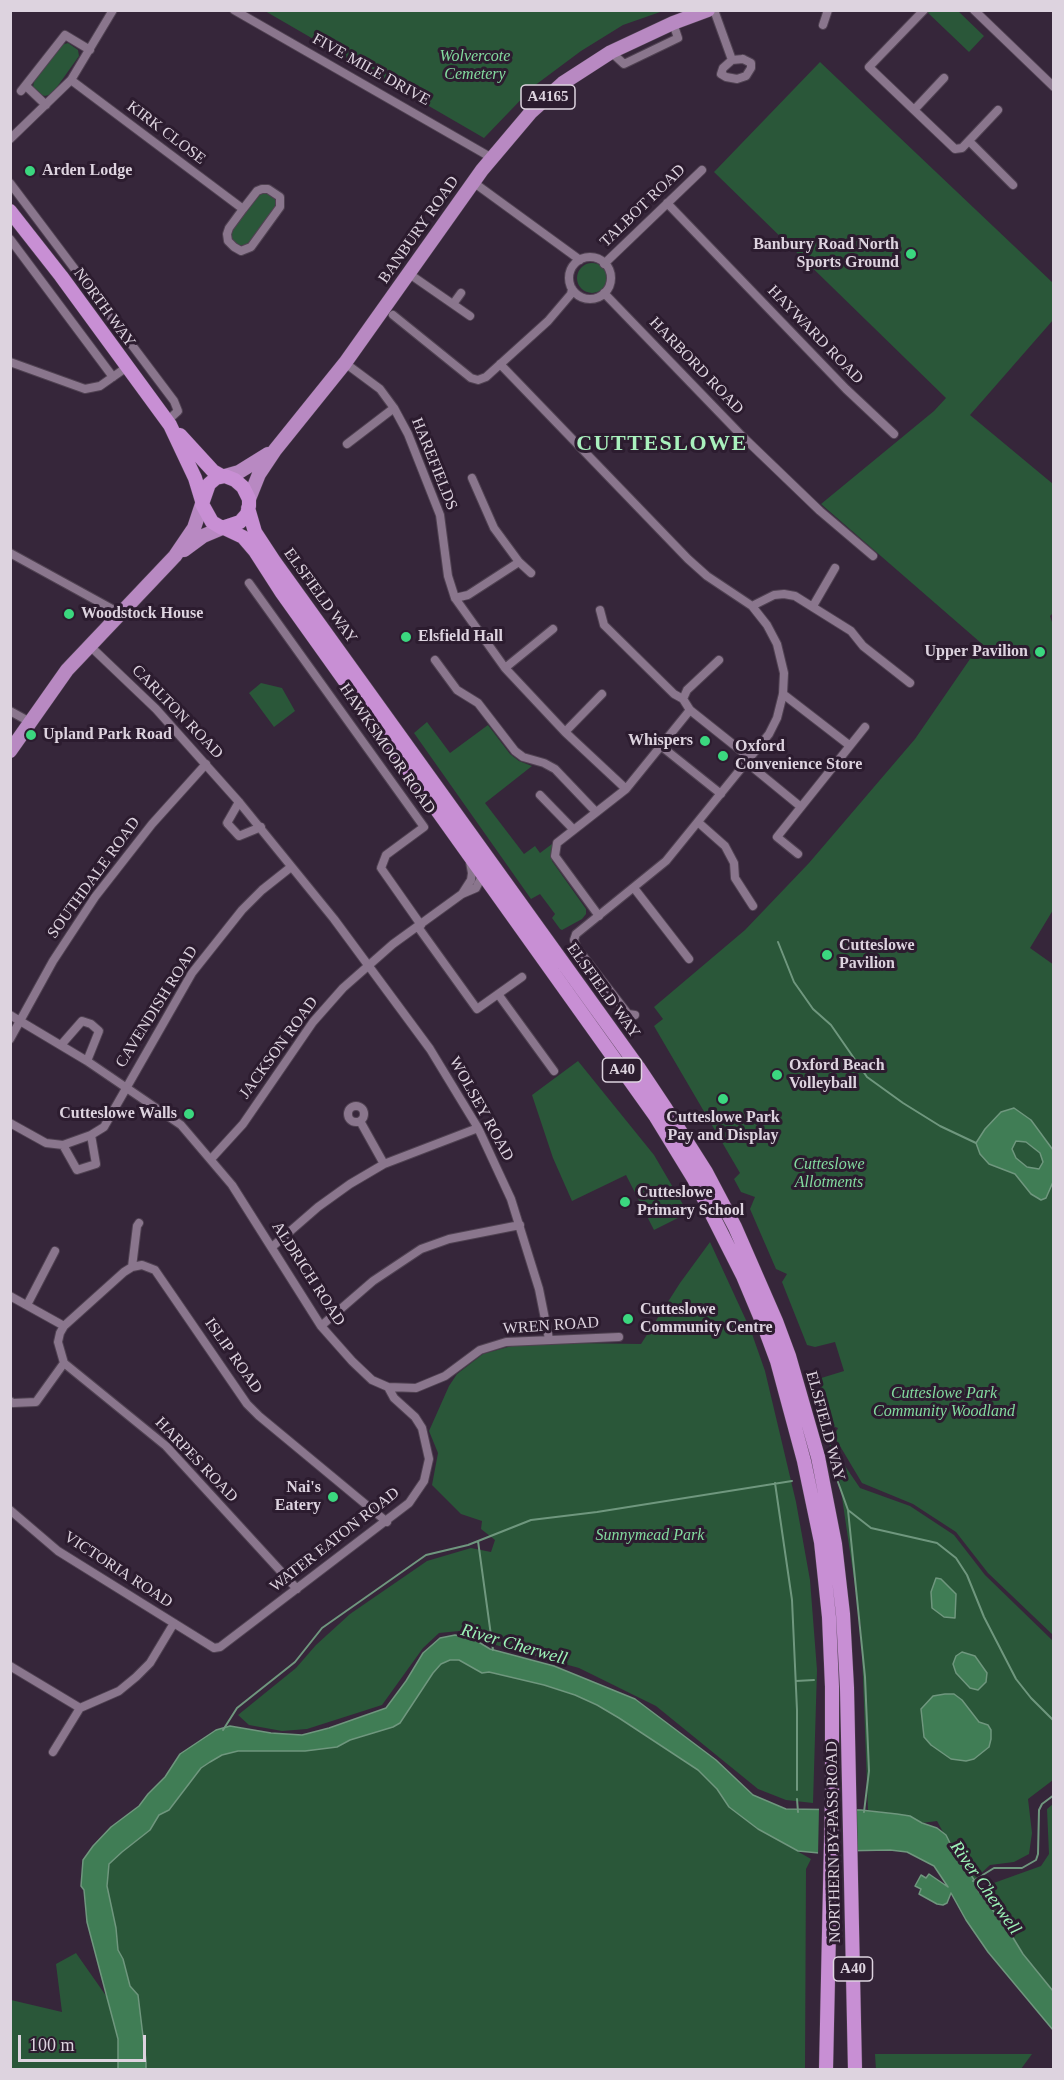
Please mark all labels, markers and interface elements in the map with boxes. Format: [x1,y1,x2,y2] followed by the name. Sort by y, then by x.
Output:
[309,30,433,110] street label: FIVE MILE DRIVE
[440,47,510,85] park label: Wolvercote Cemetery
[521,85,575,109] road number: A4165
[123,97,209,169] street label: KIRK CLOSE
[596,160,690,252] street label: TALBOT ROAD
[42,161,132,181] place label: Arden Lodge
[23,164,37,178] marker: Arden Lodge
[375,173,463,287] street label: BANBURY ROAD
[753,235,899,273] place label: Banbury Road North Sports Ground
[904,247,918,261] marker: Banbury Road North Sports Ground
[69,265,139,351] street label: NORTH WAY
[763,282,867,388] street label: HAYWARD ROAD
[645,313,747,419] street label: HARBORD ROAD
[407,415,461,513] street label: HAREFIELDS
[576,431,748,457] district label: CUTTESLOWE
[279,545,361,647] street label: ELSFIELD WAY
[81,604,203,624] place label: Woodstock House
[62,607,76,621] marker: Woodstock House
[418,627,503,647] place label: Elsfield Hall
[399,630,413,644] marker: Elsfield Hall
[924,642,1028,662] place label: Upper Pavilion
[1033,645,1047,659] marker: Upper Pavilion
[127,661,227,763] street label: CARLTON ROAD
[335,680,439,818] street label: HAWKSMOOR ROAD
[43,725,172,745] place label: Upland Park Road
[24,728,38,742] marker: Upland Park Road
[628,731,693,751] place label: Whispers
[698,734,712,748] marker: Whispers
[735,737,862,775] place label: Oxford Convenience Store
[716,749,730,763] marker: Oxford Convenience Store
[44,814,144,942] street label: SOUTHDALE ROAD
[839,936,915,974] place label: Cutteslowe Pavilion
[562,940,644,1042] street label: ELSFIELD WAY
[112,943,202,1071] street label: CAVENDISH ROAD
[820,948,834,962] marker: Cutteslowe Pavilion
[236,993,322,1103] street label: JACKSON ROAD
[444,1054,518,1164] street label: WOLSEY ROAD
[789,1056,885,1094] place label: Oxford Beach Volleyball
[602,1058,642,1082] road number: A40
[770,1068,784,1082] marker: Oxford Beach Volleyball
[716,1092,730,1106] marker: Cutteslowe Park Pay and Display
[59,1104,177,1124] place label: Cutteslowe Walls
[182,1107,196,1121] marker: Cutteslowe Walls
[666,1108,780,1146] place label: Cutteslowe Park Pay and Display
[793,1155,865,1193] park label: Cutteslowe Allotments
[637,1183,744,1221] place label: Cutteslowe Primary School
[618,1195,632,1209] marker: Cutteslowe Primary School
[267,1218,349,1330] street label: ALDRICH ROAD
[640,1300,773,1338] place label: Cutteslowe Community Centre
[621,1312,635,1326] marker: Cutteslowe Community Centre
[502,1313,600,1339] street label: WREN ROAD
[200,1315,266,1397] street label: ISLIP ROAD
[801,1369,849,1483] street label: ELSFIELD WAY
[873,1384,1015,1422] park label: Cutteslowe Park Community Woodland
[151,1414,241,1506] street label: HARPES ROAD
[275,1478,321,1516] place label: Nai's Eatery
[267,1484,403,1596] street label: WATER EATON ROAD
[326,1490,340,1504] marker: Nai's Eatery
[596,1526,704,1546] park label: Sunnymead Park
[60,1528,176,1612] street label: VICTORIA ROAD
[458,1620,570,1670] water label: River Cherwell
[823,1741,845,1943] street label: NORTHERN BY-PASS ROAD
[945,1837,1025,1939] water label: River Cherwell
[834,1957,872,1981] road number: A40
[21,2023,148,2061] scale bar
[29,2035,75,2055] text: 100 m

